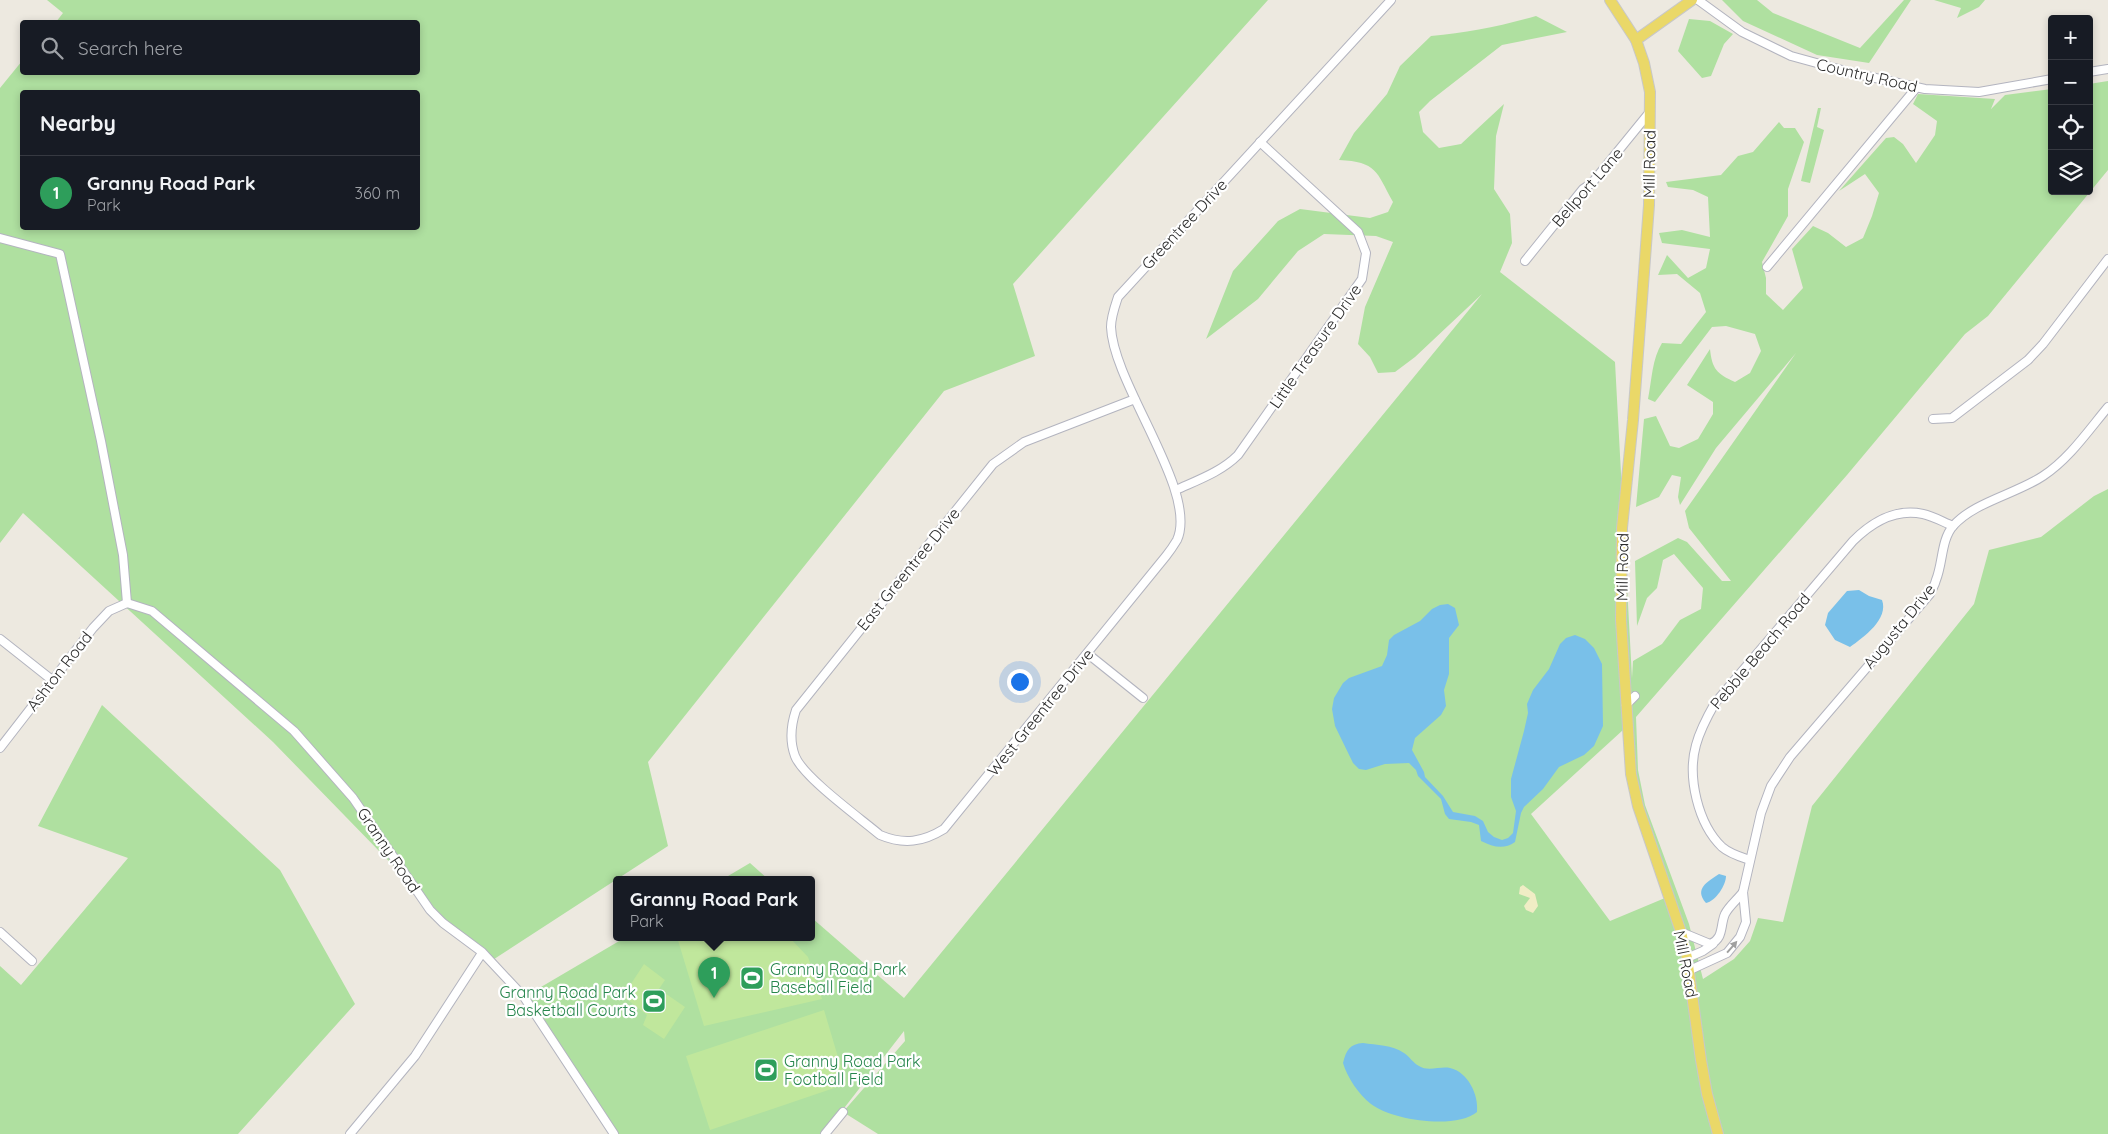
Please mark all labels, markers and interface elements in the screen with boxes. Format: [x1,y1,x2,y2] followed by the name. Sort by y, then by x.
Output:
[2048,15,2093,195] map controls
[2048,15,2093,60] button: +
[20,20,420,75] search box
[38,34,66,62] icon: search
[78,36,183,60] text: Search here
[1814,54,1920,96] street label: Country Road
[2048,60,2093,105] button: −
[2048,105,2093,150] button: locate
[40,110,116,136] text: Nearby
[1638,130,1660,198] street label: Mill Road
[1547,143,1627,231] street label: Bellport Lane
[2048,150,2093,195] button: layers
[87,171,256,195] text: Granny Road Park
[1137,175,1231,273] street label: Greentree Drive
[53,183,59,203] text: 1
[355,183,400,203] text: 360 m
[87,195,121,215] text: Park
[1265,280,1365,412] street label: Little Treasure Drive
[852,503,964,635] street label: East Greentree Drive
[1611,533,1633,601] street label: Mill Road
[1859,579,1939,673] street label: Augusta Drive
[1706,589,1814,713] street label: Pebble Beach Road
[22,627,96,715] street label: Ashton Road
[983,644,1097,780] street label: West Greentree Drive
[1007,669,1033,695] your location
[353,804,425,896] street label: Granny Road
[613,876,815,941] popup
[630,887,798,911] text: Granny Road Park
[630,911,664,931] text: Park
[1670,929,1702,999] street label: Mill Road
[1726,941,1738,953] one-way arrow
[698,957,730,998] pin: 1
[770,959,907,997] place label: Granny Road Park Baseball Field
[739,965,765,991] sports icon: Granny Road Park Baseball Field
[499,982,636,1020] place label: Granny Road Park Basketball Courts
[641,988,667,1014] sports icon: Granny Road Park Basketball Courts
[784,1051,921,1089] place label: Granny Road Park Football Field
[753,1057,779,1083] sports icon: Granny Road Park Football Field

